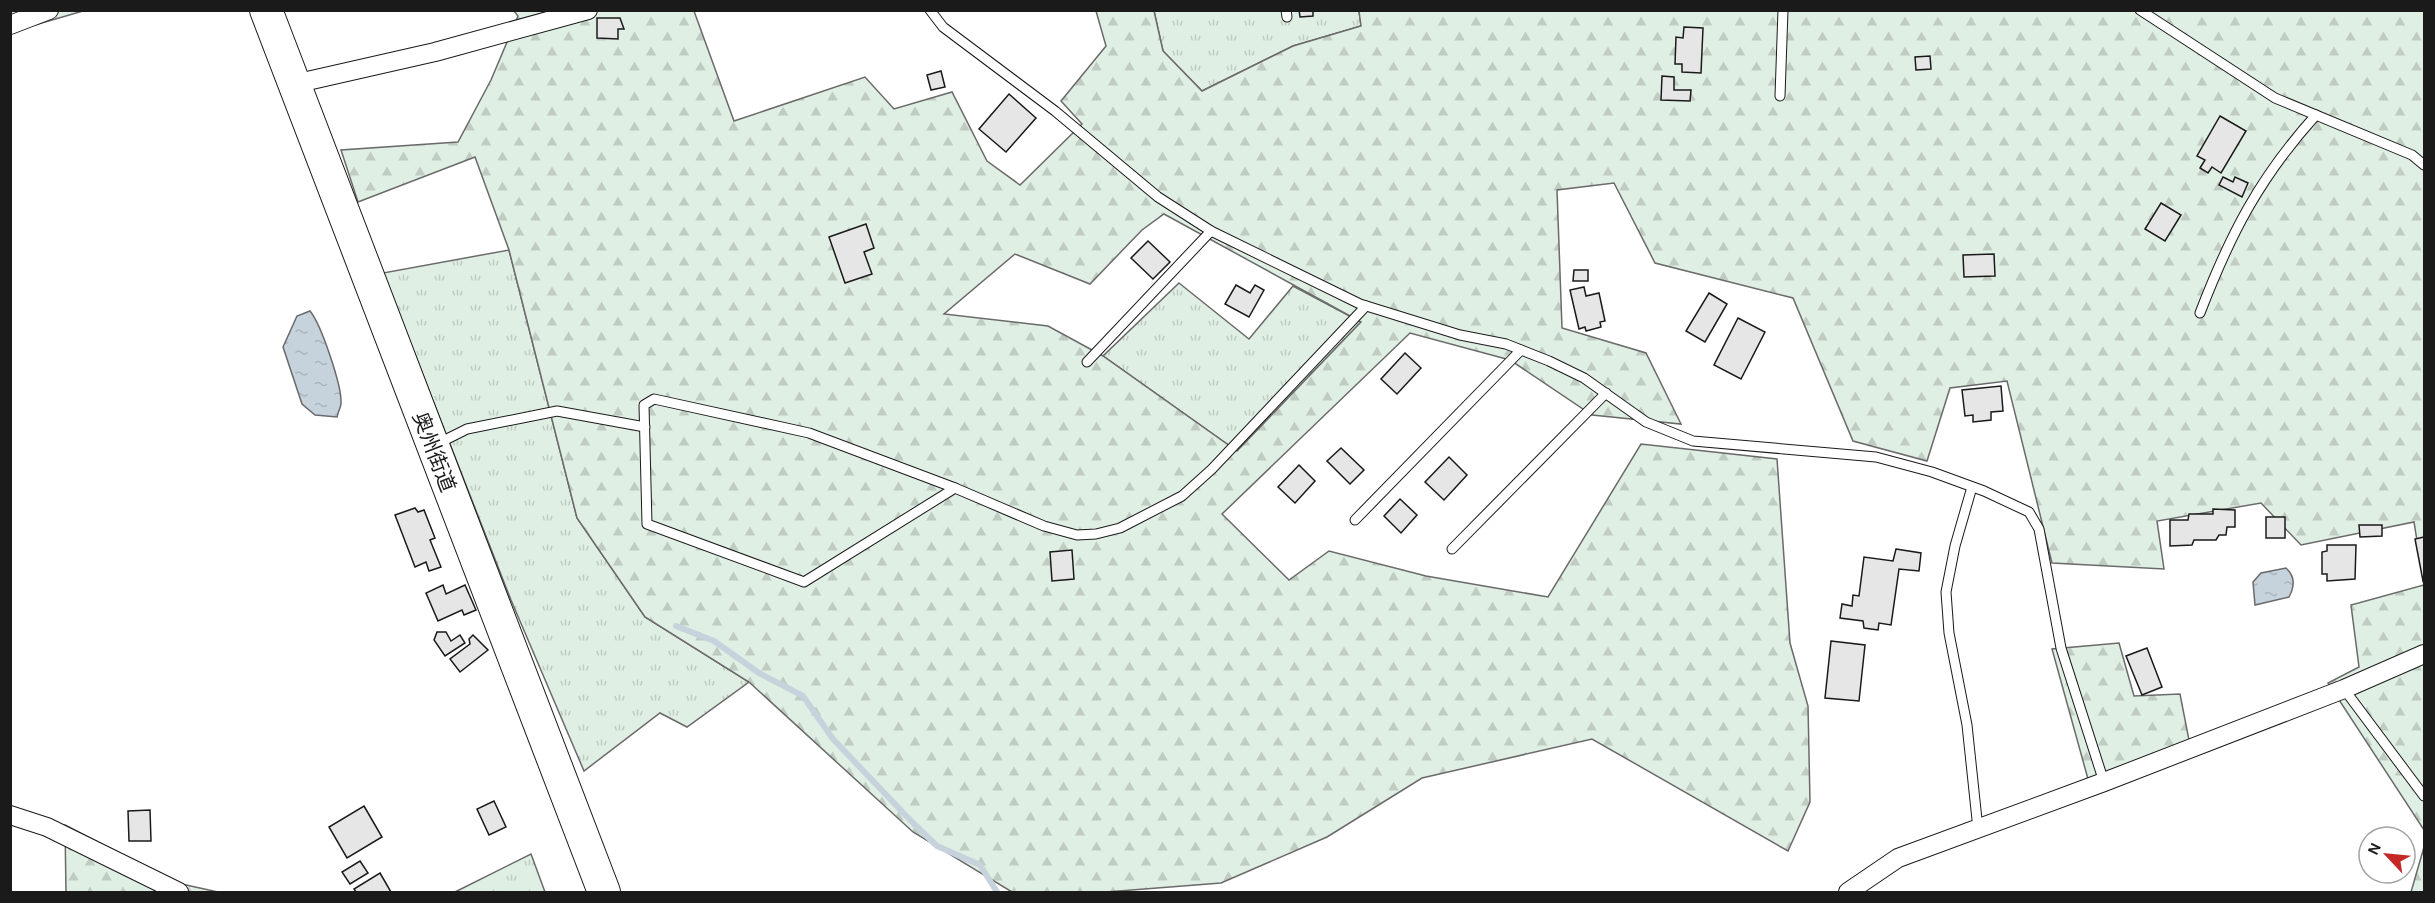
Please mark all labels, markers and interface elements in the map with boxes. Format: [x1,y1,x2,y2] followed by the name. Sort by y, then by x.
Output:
[408,408,460,496] street label: 奥州街道
[2357,825,2417,885] north arrow
[2363,839,2385,858] text: N

